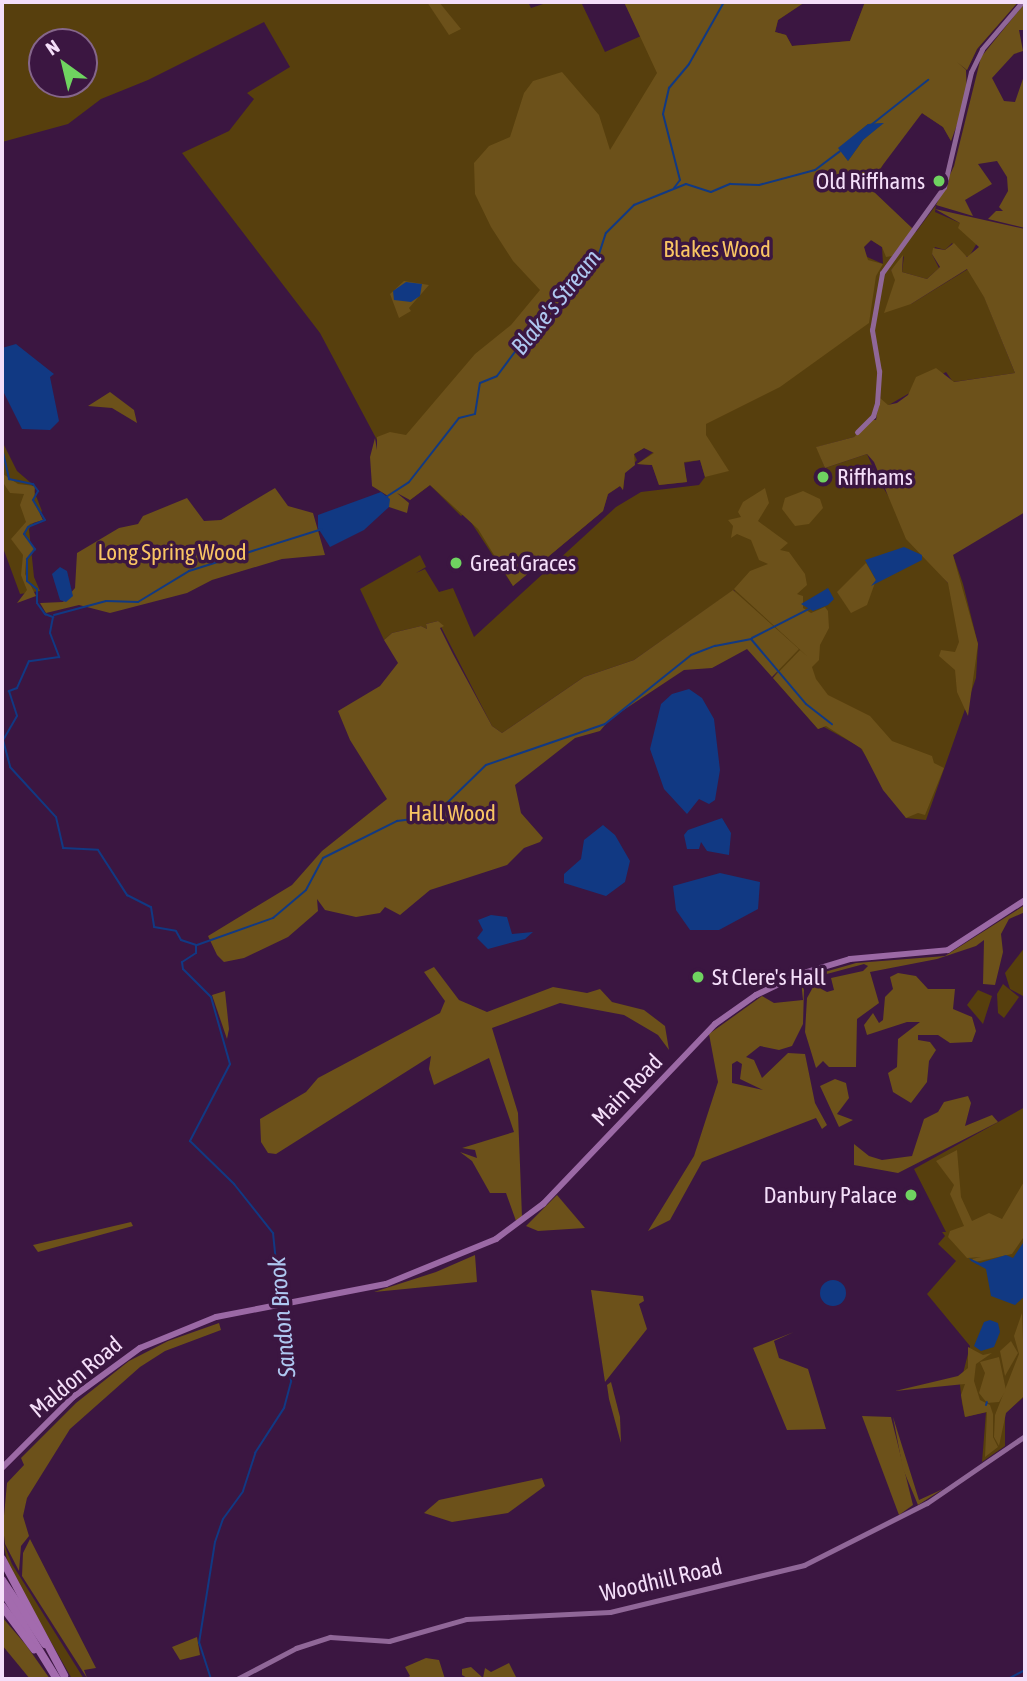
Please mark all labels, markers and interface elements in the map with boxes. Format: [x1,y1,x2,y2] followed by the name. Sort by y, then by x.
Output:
[28,28,98,98] north arrow
[42,35,63,60] text: N
[816,167,925,195] place label: Old Riffhams
[931,173,947,189] marker: Old Riffhams
[663,235,771,263] park label: Blakes Wood
[505,244,607,360] water label: Blake's Stream
[837,463,913,491] place label: Riffhams
[815,469,831,485] marker: Riffhams
[97,538,247,566] park label: Long Spring Wood
[470,549,576,577] place label: Great Graces
[448,555,464,571] marker: Great Graces
[408,799,496,827] park label: Hall Wood
[712,963,826,991] place label: St Clere's Hall
[690,969,706,985] marker: St Clere's Hall
[586,1048,668,1132] street label: Main Road
[764,1181,897,1209] place label: Danbury Palace
[903,1187,919,1203] marker: Danbury Palace
[262,1255,302,1379] water label: Sandon Brook
[24,1330,128,1424] street label: Maldon Road
[597,1553,725,1607] street label: Woodhill Road

